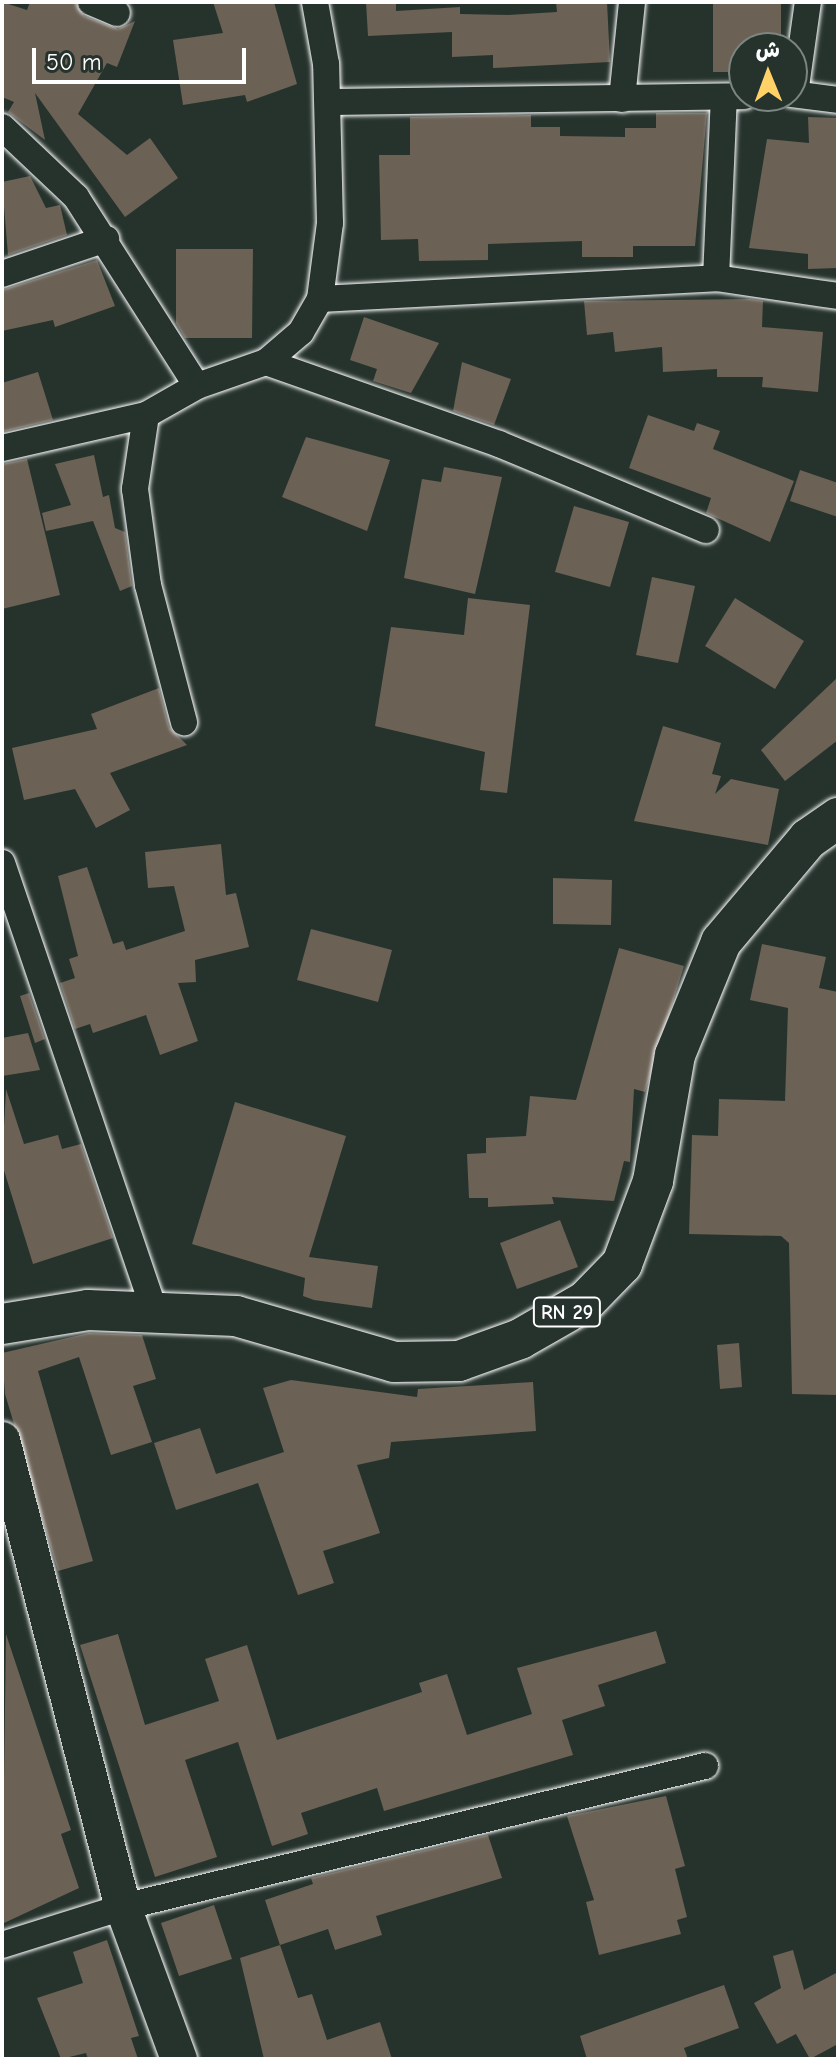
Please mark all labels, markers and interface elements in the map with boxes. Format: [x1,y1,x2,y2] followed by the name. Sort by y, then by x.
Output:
[36,32,250,82] scale bar
[728,32,808,112] north arrow
[755,37,780,63] text: ش
[46,48,102,76] text: 50 m
[531,1296,603,1328] road number: RN 29

